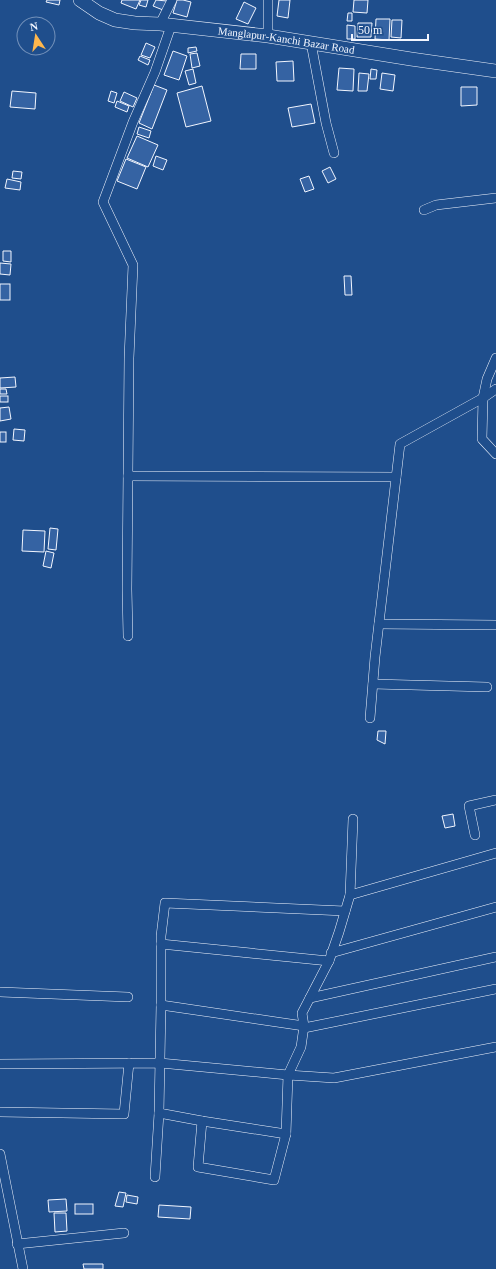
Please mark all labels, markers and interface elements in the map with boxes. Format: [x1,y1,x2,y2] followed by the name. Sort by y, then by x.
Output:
[16,16,56,56] north arrow
[352,16,428,42] scale bar
[29,20,39,33] text: N
[358,23,383,37] text: 50 m
[217,24,356,56] street label: Manglapur-Kanchi Bazar Road

